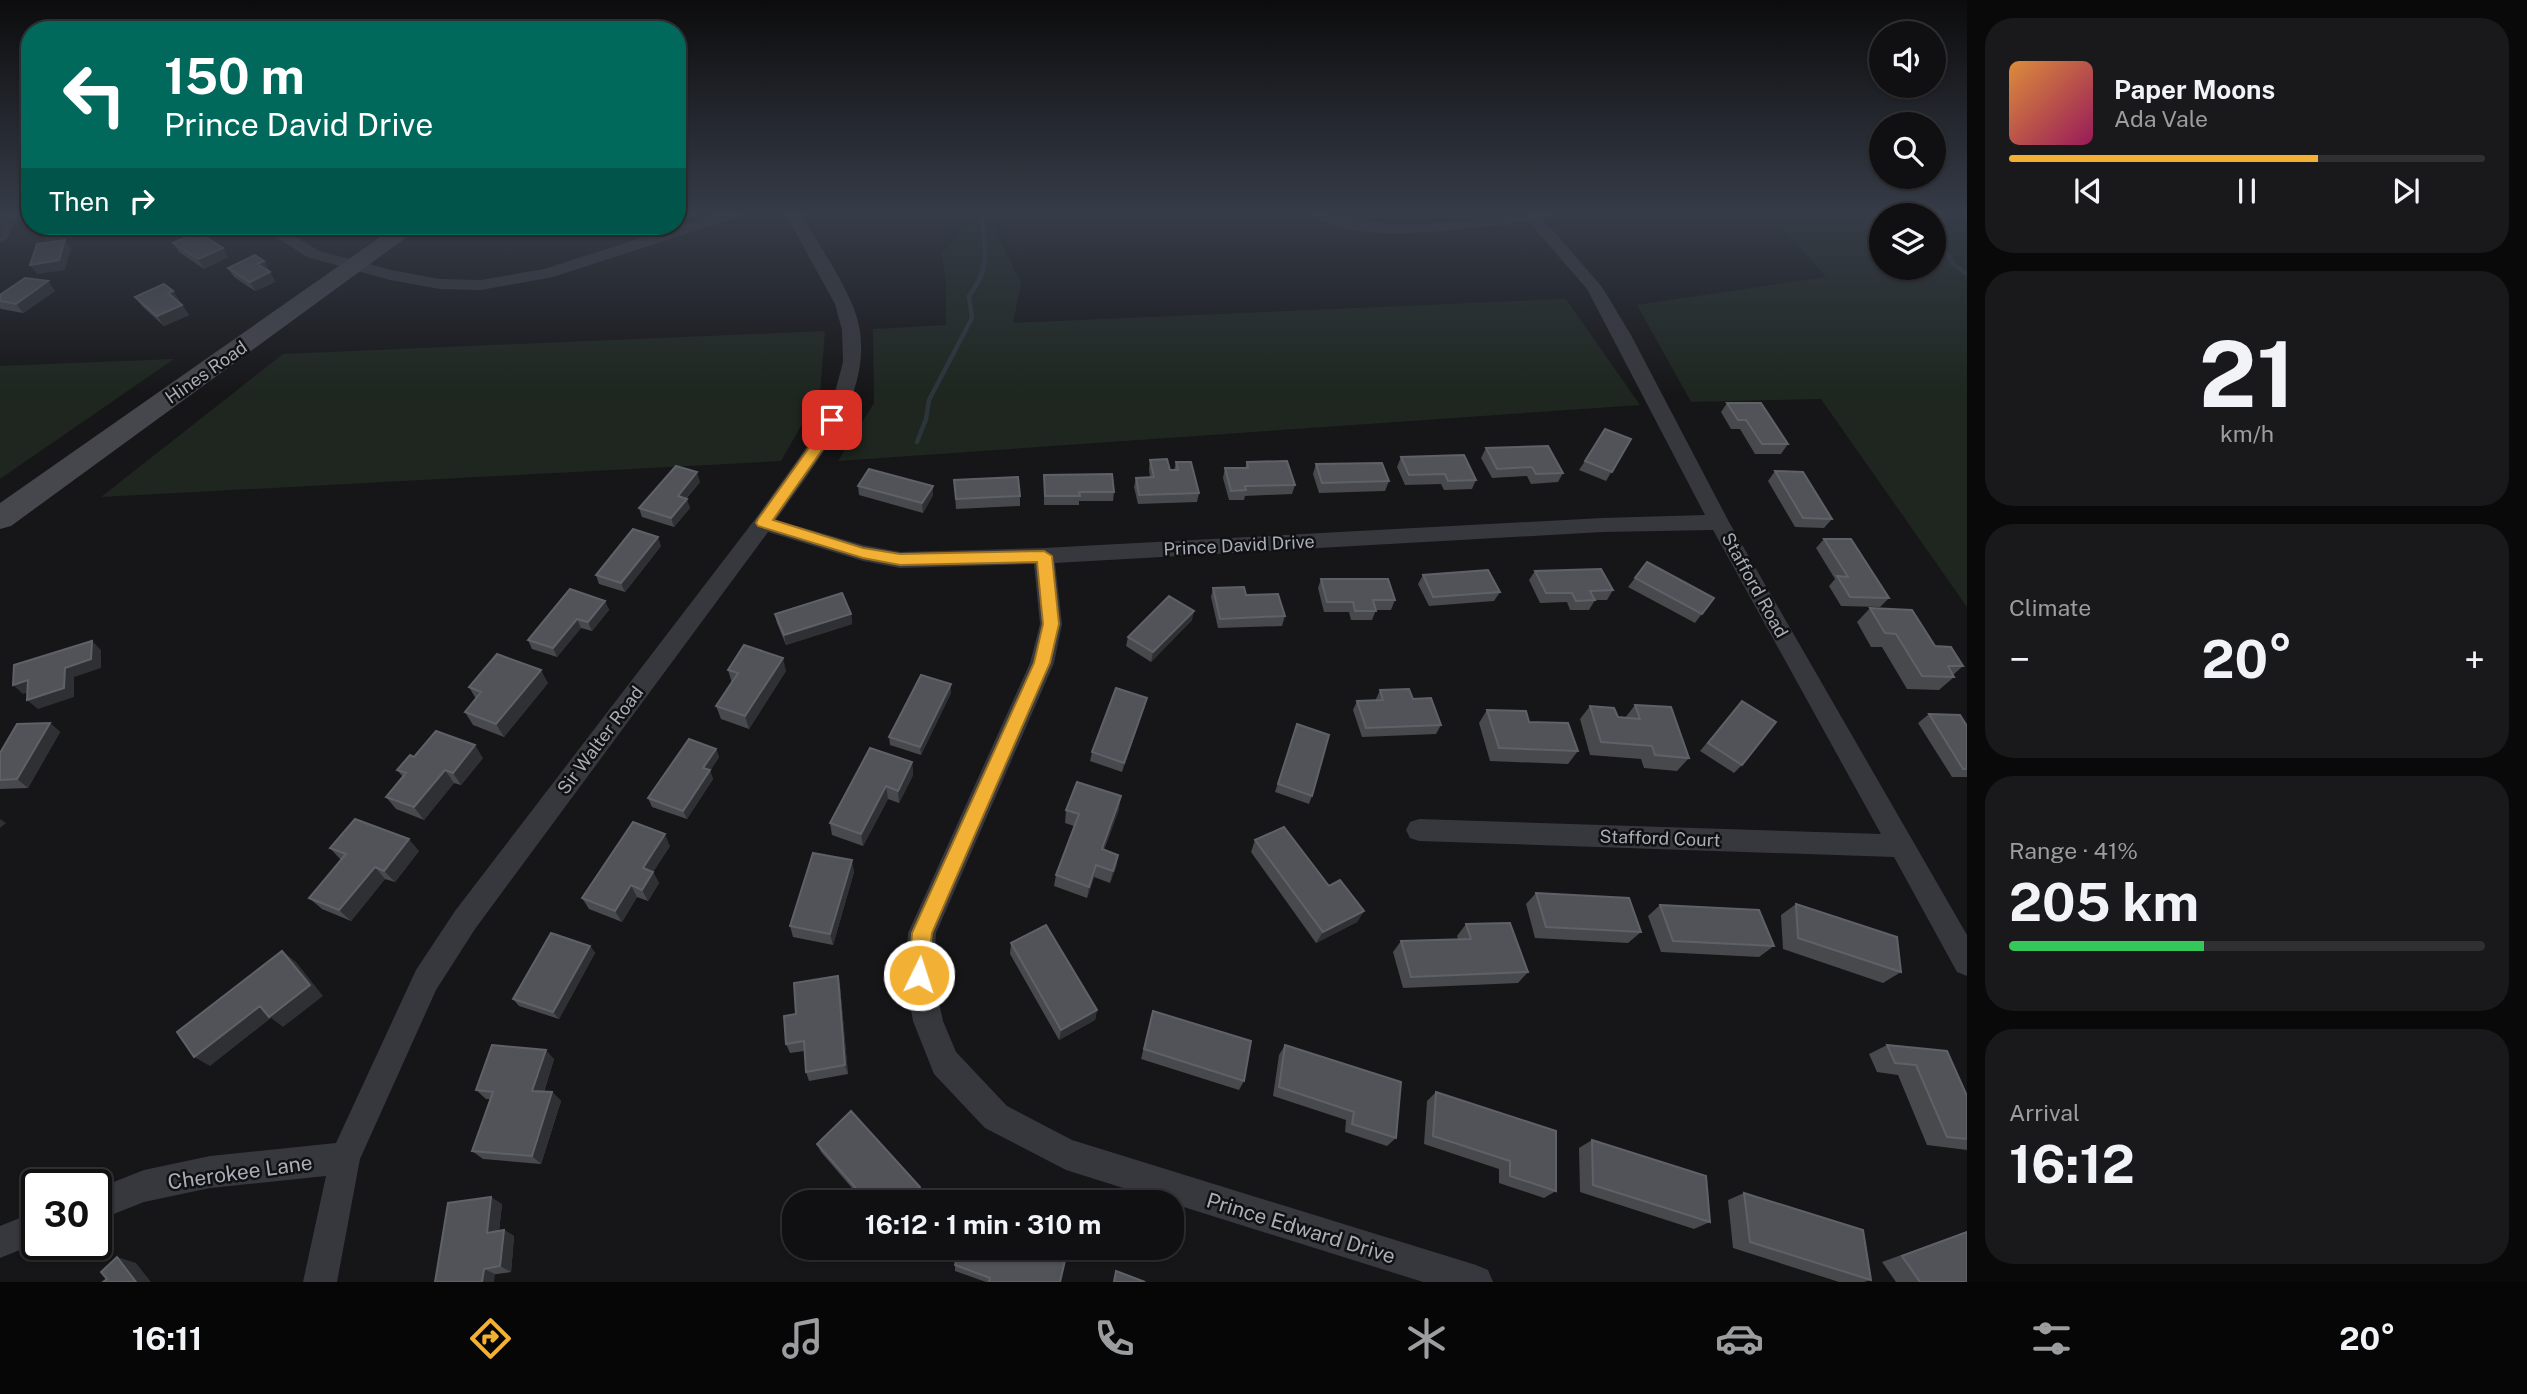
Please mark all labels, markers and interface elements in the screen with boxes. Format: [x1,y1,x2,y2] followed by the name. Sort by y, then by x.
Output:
[1869,21,1946,280] map controls
[1869,21,1946,98] button: sound
[164,47,305,105] text: 150 m
[49,49,140,140] icon: left
[2114,74,2275,105] text: Paper Moons
[2114,105,2208,132] text: Ada Vale
[164,106,433,143] text: Prince David Drive
[1869,112,1946,189] button: search
[2069,172,2107,210] icon: previous
[2228,172,2266,210] icon: pause
[2387,172,2425,210] icon: next
[123,182,161,220] icon: right
[49,186,109,217] text: Then
[1869,203,1946,280] button: layers
[2199,321,2295,427] text: 21
[161,336,251,408] street label: Hines Road
[802,390,862,450] pin
[813,401,851,439] icon: arrive
[2220,420,2274,447] text: km/h
[1718,529,1792,641] street label: Stafford Road
[1163,531,1315,559] street label: Prince David Drive
[2009,594,2091,621] text: Climate
[2201,629,2293,690] text: 20°
[2009,637,2030,682] text: −
[2464,637,2485,682] text: +
[553,682,647,798] street label: Sir Walter Road
[1599,825,1721,851] street label: Stafford Court
[2009,837,2138,864] text: Range · 41%
[2009,872,2199,933] text: 205 km
[882,938,956,1012] position arrow
[2009,1099,2080,1126] text: Arrival
[2009,1134,2135,1195] text: 16:12
[166,1149,314,1195] street label: Cherokee Lane
[21,1169,112,1260] speed limit sign: 30
[1203,1187,1399,1269] street label: Prince Edward Drive
[865,1209,1101,1240] text: 16:12 · 1 min · 310 m
[466,1314,515,1363] icon: directions
[778,1314,827,1363] icon: music
[1090,1314,1139,1363] icon: phone
[1402,1314,1451,1363] icon: climate
[1715,1314,1764,1363] icon: car
[2027,1314,2076,1363] icon: filters
[132,1320,202,1357] text: 16:11
[2339,1320,2395,1357] text: 20°

